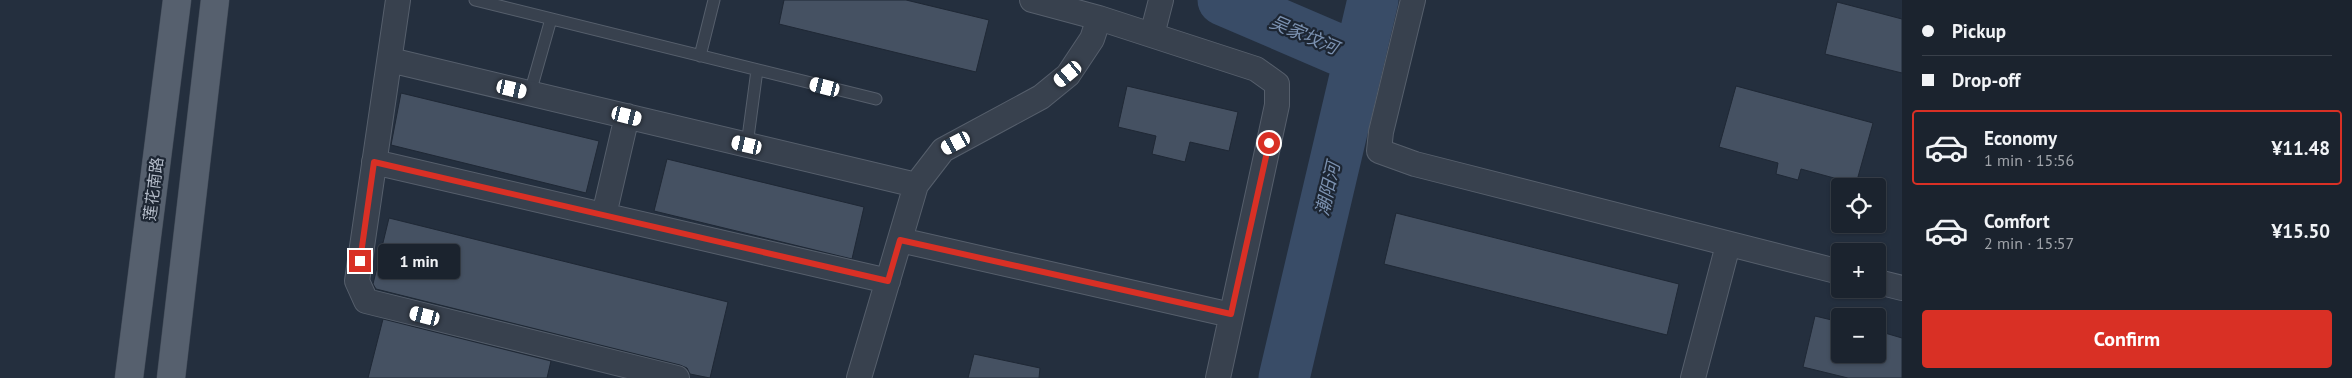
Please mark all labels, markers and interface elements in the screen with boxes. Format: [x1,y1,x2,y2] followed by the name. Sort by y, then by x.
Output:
[1267,10,1345,60] water label: 吴家坟河
[1952,19,2006,43] text: Pickup
[1051,59,1084,89] car
[1952,68,2020,92] text: Drop-off
[808,76,841,98] car
[495,78,528,100] car
[610,105,643,127] car
[1924,125,1969,170] icon: car
[1984,126,2057,150] text: Economy
[939,129,972,157] car
[1258,132,1280,154] route start
[730,134,763,156] car
[2271,136,2330,160] text: ¥11.48
[1984,150,2074,170] text: 1 min · 15:56
[139,156,167,222] street label: 莲花南路
[1310,157,1345,218] water label: 潮阳河
[1831,178,1886,363] map controls
[1831,178,1886,233] button: locate
[1924,208,1969,253] icon: car
[1984,209,2050,233] text: Comfort
[2271,219,2330,243] text: ¥15.50
[1984,233,2074,253] text: 2 min · 15:57
[1831,243,1886,298] button: +
[378,244,460,278] callout: 1 min
[349,250,371,272] route end
[399,251,439,271] text: 1 min
[408,305,441,327] car
[1831,308,1886,363] button: −
[1922,310,2332,368] button: Confirm

